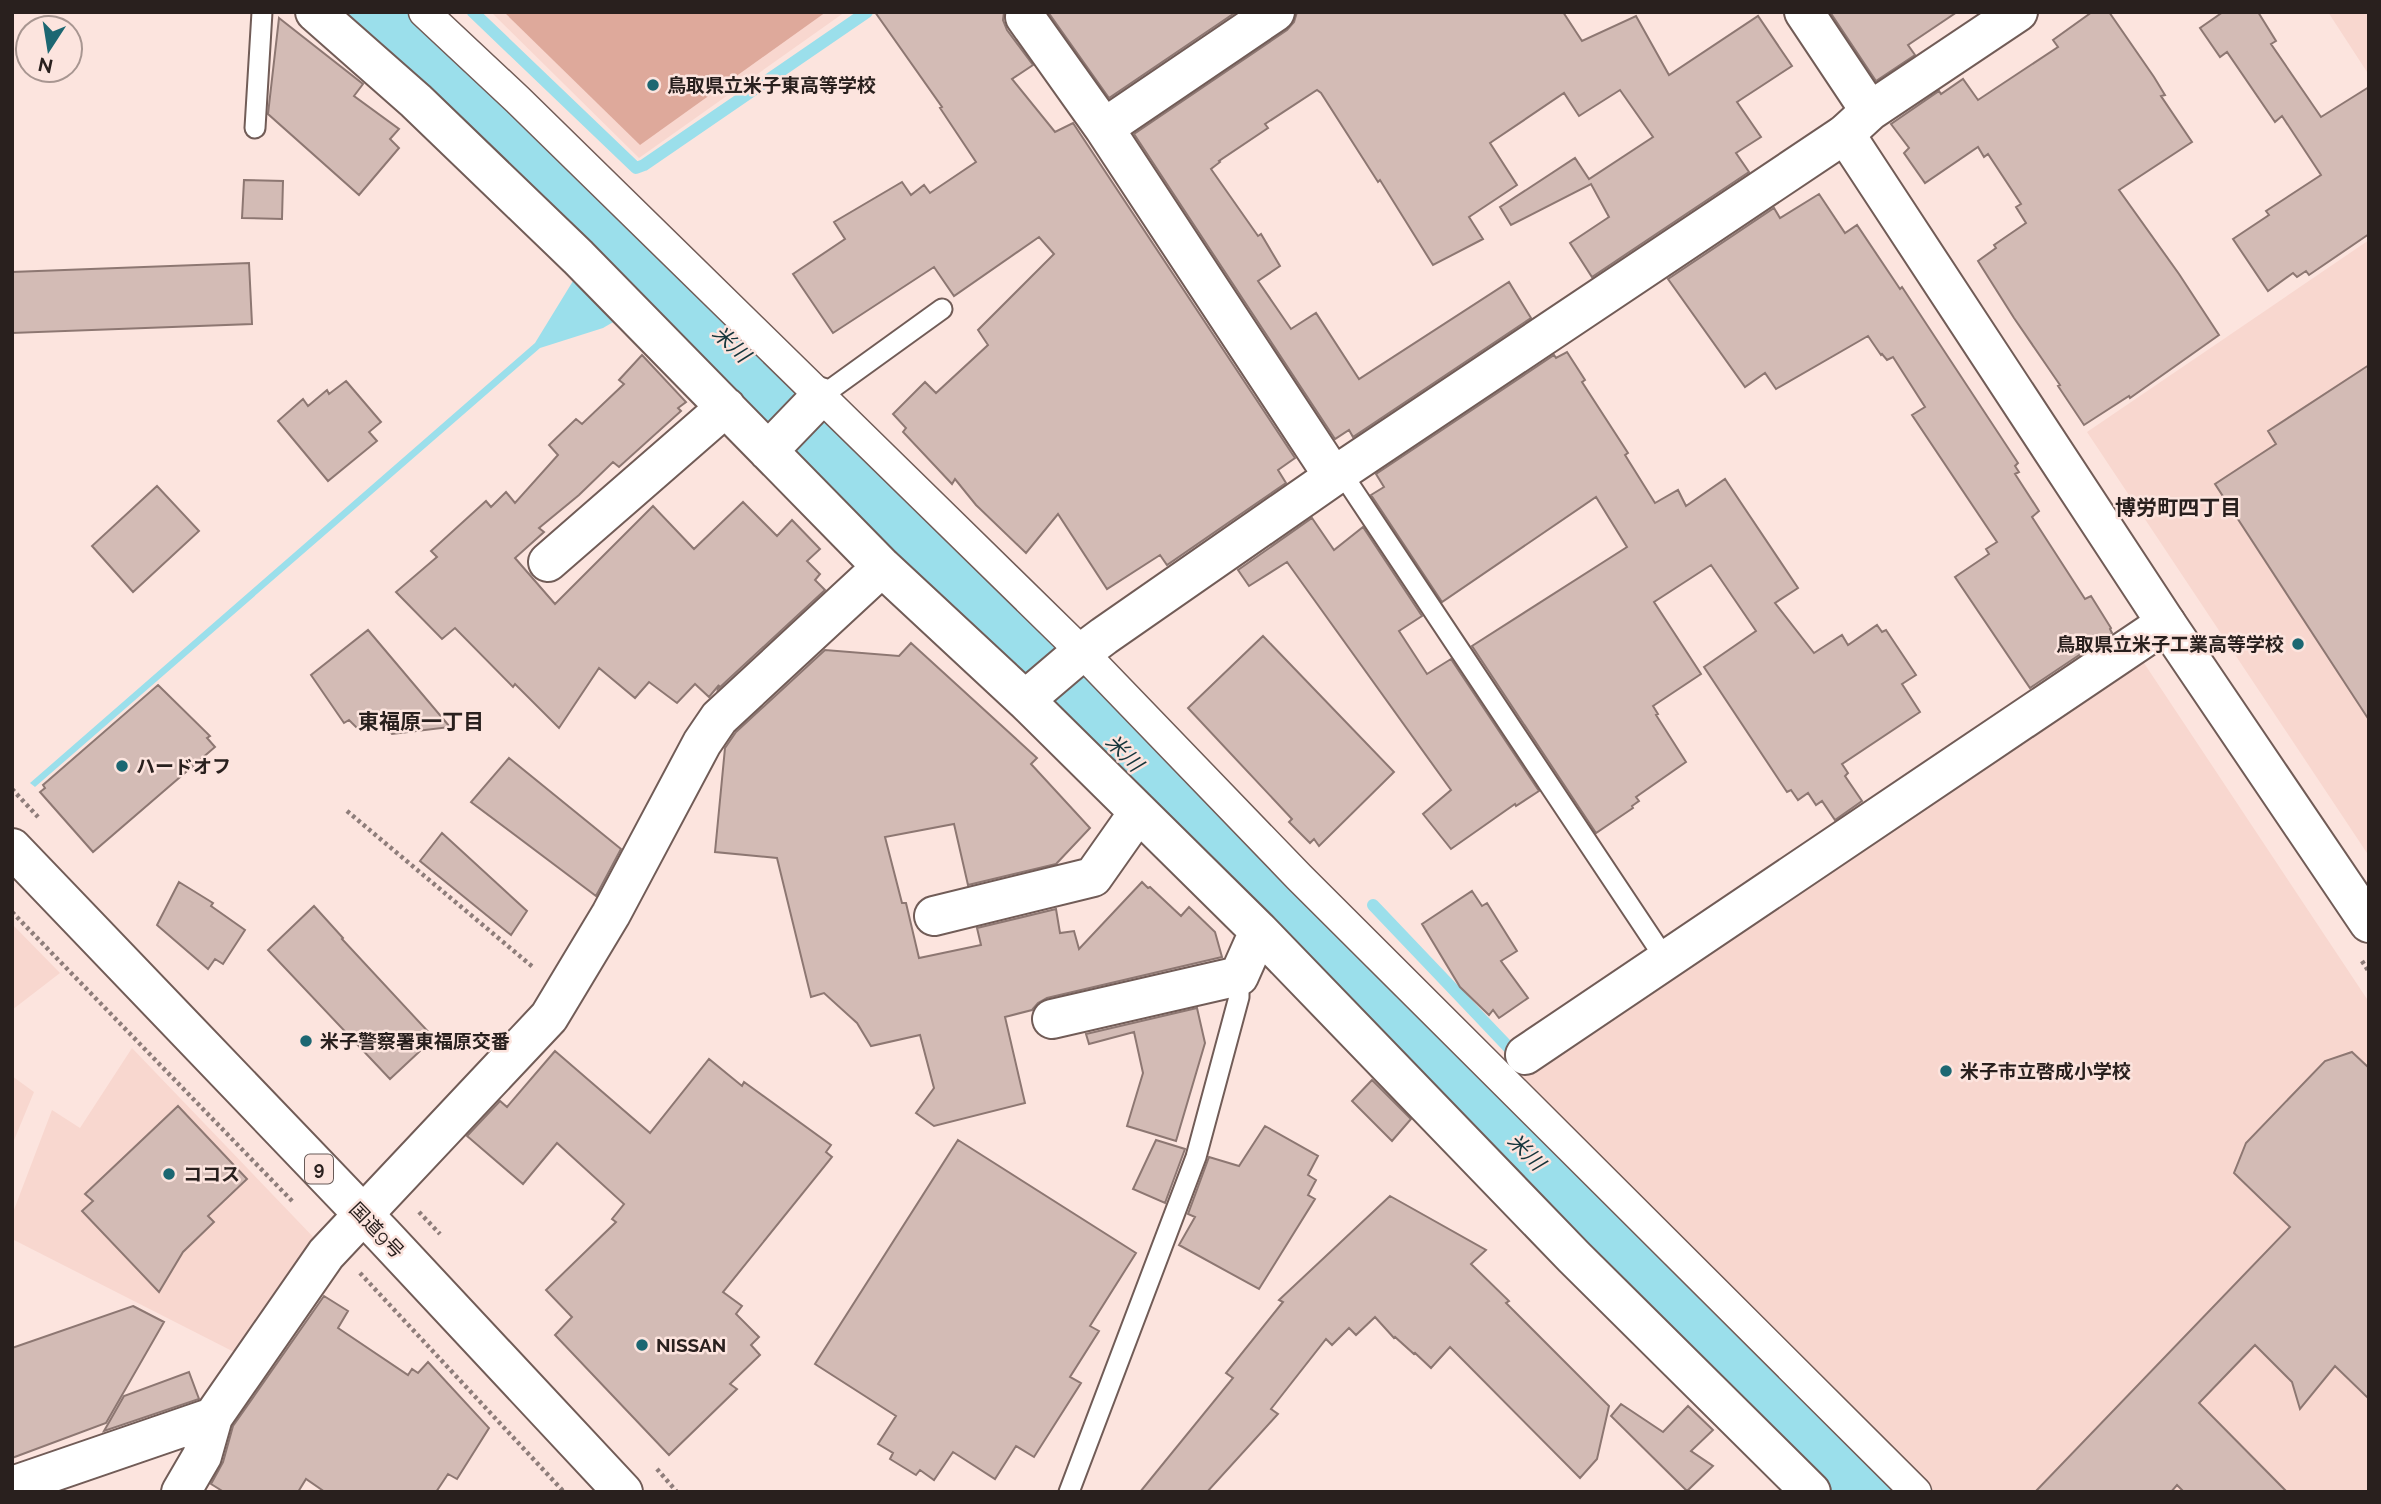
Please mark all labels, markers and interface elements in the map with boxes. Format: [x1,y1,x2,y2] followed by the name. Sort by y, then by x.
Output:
[14,14,84,84] north arrow
[36,53,55,78] text: N
[667,74,876,96] place label: 鳥取県立米子東高等学校
[645,77,661,93] marker: 鳥取県立米子東高等学校
[708,320,757,369] water label: 米川
[2115,495,2241,520] district label: 博労町四丁目
[2056,633,2284,655] place label: 鳥取県立米子工業高等学校
[2290,636,2306,652] marker: 鳥取県立米子工業高等学校
[358,709,484,734] district label: 東福原一丁目
[1101,729,1149,778] water label: 米川
[136,755,231,777] place label: ハードオフ
[114,758,130,774] marker: ハードオフ
[320,1030,510,1052] place label: 米子警察署東福原交番
[298,1033,314,1049] marker: 米子警察署東福原交番
[1960,1060,2131,1082] place label: 米子市立啓成小学校
[1938,1063,1954,1079] marker: 米子市立啓成小学校
[1503,1128,1551,1177] water label: 米川
[305,1154,333,1184] road number: 9
[183,1163,240,1185] place label: ココス
[161,1166,177,1182] marker: ココス
[345,1198,409,1262] street label: 国道9号
[656,1334,726,1356] place label: NISSAN
[634,1337,650,1353] marker: NISSAN

